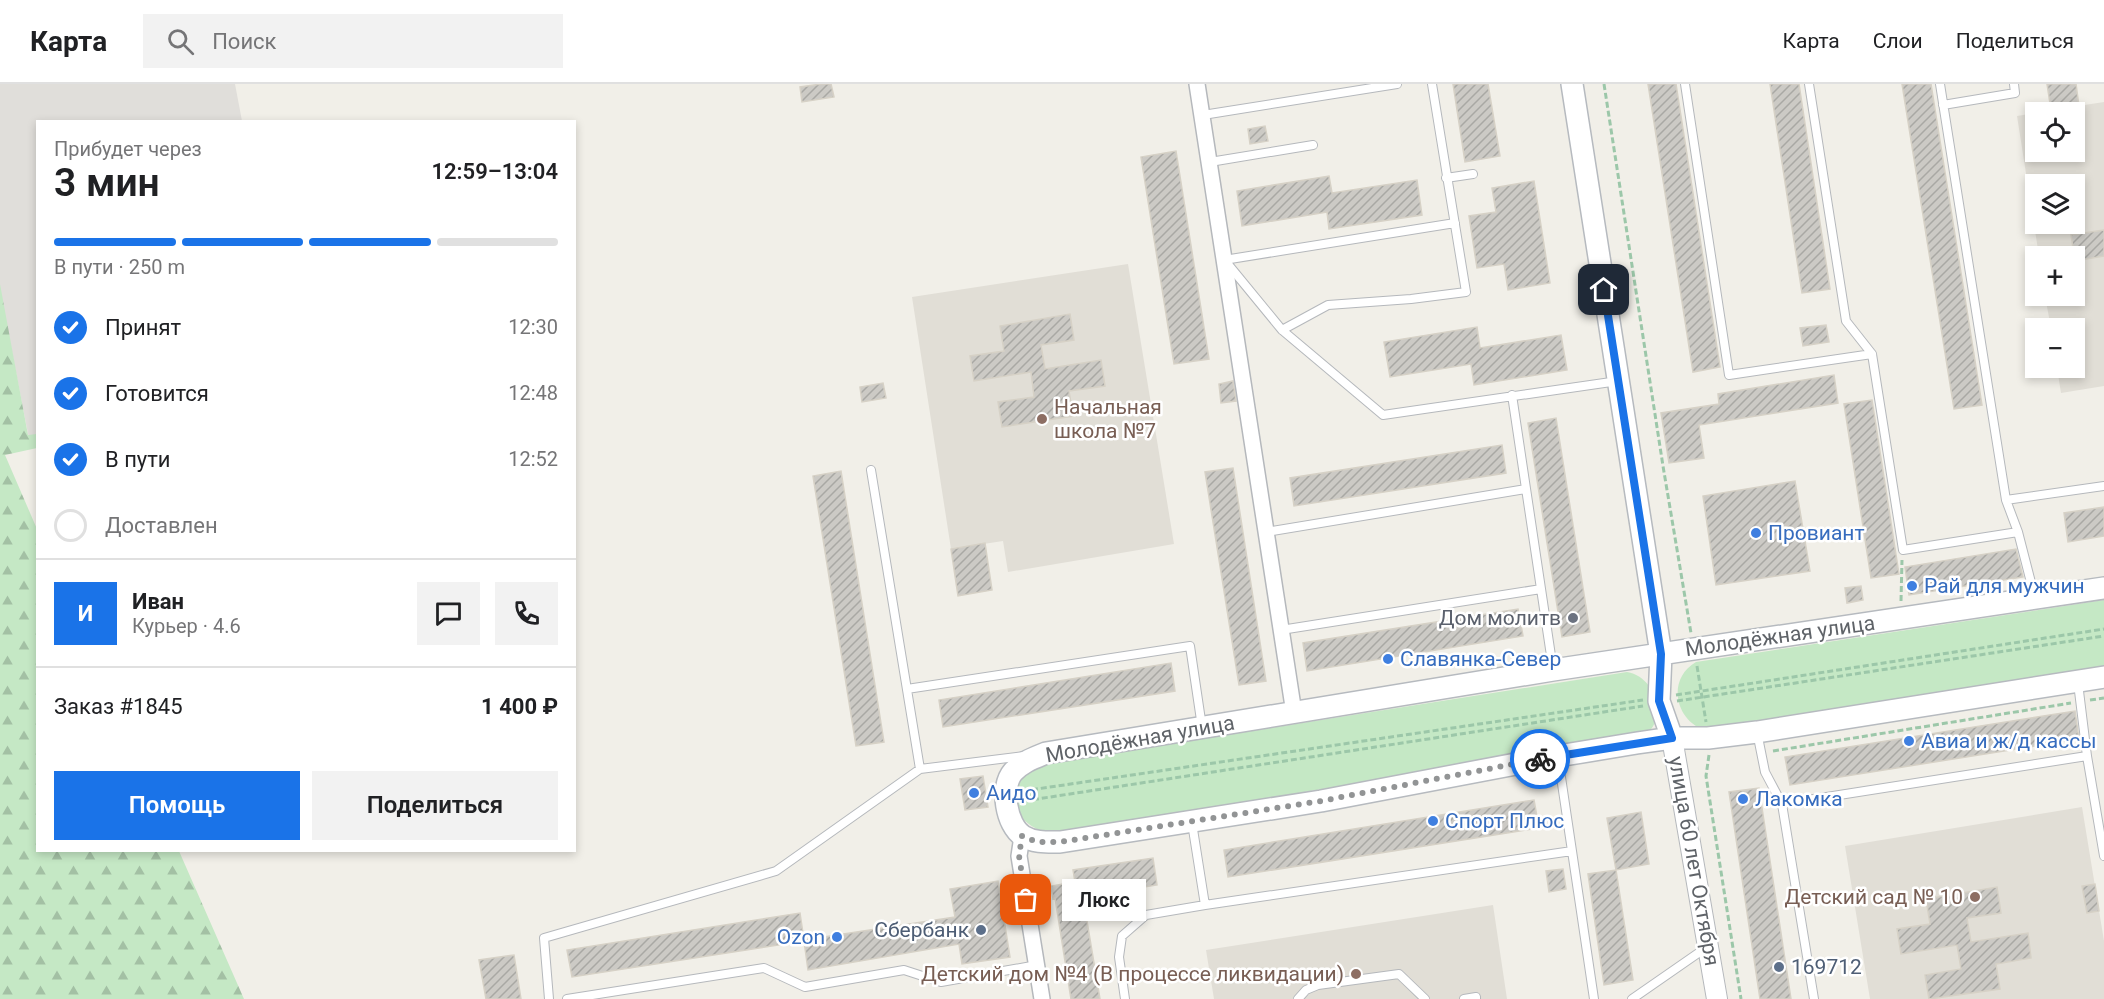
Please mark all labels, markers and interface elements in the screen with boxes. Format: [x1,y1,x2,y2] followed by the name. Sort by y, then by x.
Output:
[143,14,563,68] search box
[30,25,107,58] text: Карта
[164,25,197,58] icon: search
[212,29,277,54] text: Поиск
[1783,29,1840,53] text: Карта
[1873,29,1923,53] text: Слои
[1956,29,2074,53] text: Поделиться
[2025,102,2085,378] map controls
[2025,102,2085,162] button: locate
[54,137,202,161] text: Прибудет через
[431,159,558,184] text: 12:59–13:04
[54,160,160,206] text: 3 мин
[2025,174,2085,234] button: layers
[2025,246,2085,306] button: +
[54,255,185,279] text: В пути · 250 m
[1578,264,1629,315] pin
[1587,273,1620,306] icon: home
[54,311,87,344] icon: check
[105,315,181,340] text: Принят
[508,315,558,339] text: 12:30
[2025,318,2085,378] button: −
[54,377,87,410] icon: check
[105,381,209,406] text: Готовится
[508,381,558,405] text: 12:48
[1054,395,1162,443] place label: Начальная школа №7
[1035,412,1049,426] marker: Начальная школа №7
[54,443,87,476] icon: check
[105,447,171,472] text: В пути
[508,447,558,471] text: 12:52
[105,513,218,538] text: Доставлен
[1768,521,1865,545] place label: Провиант
[1749,526,1763,540] marker: Провиант
[1924,574,2085,598] place label: Рай для мужчин
[1905,579,1919,593] marker: Рай для мужчин
[417,582,480,645] button: chat
[495,582,558,645] button: phone
[132,589,184,614] text: Иван
[78,601,93,626] text: И
[1439,606,1561,630] place label: Дом молитв
[1566,611,1580,625] marker: Дом молитв
[1684,611,1876,661] street label: Молодёжная улица
[132,614,241,638] text: Курьер · 4.6
[1400,647,1561,671] place label: Славянка-Север
[1381,652,1395,666] marker: Славянка-Север
[54,694,183,719] text: Заказ #1845
[481,694,558,719] text: 1 400 ₽
[1044,711,1236,767] street label: Молодёжная улица
[1510,729,1570,789] courier
[1921,729,2097,753] place label: Авиа и ж/д кассы
[1902,734,1916,748] marker: Авиа и ж/д кассы
[1524,743,1557,776] icon: bike
[1664,754,1724,968] street label: улица 60 лет Октября
[54,771,300,840] button: Помощь
[312,771,558,840] button: Поделиться
[986,781,1036,805] place label: Аидо
[967,786,981,800] marker: Аидо
[1755,787,1843,811] place label: Лакомка
[1736,792,1750,806] marker: Лакомка
[1445,809,1564,833] place label: Спорт Плюс
[1426,814,1440,828] marker: Спорт Плюс
[1000,874,1051,925] pin
[1062,879,1146,921] callout: Люкс
[1009,883,1042,916] icon: bag
[1784,885,1963,909] place label: Детский сад № 10
[1078,888,1130,912] text: Люкс
[1968,890,1982,904] marker: Детский сад № 10
[874,918,970,942] place label: Сбербанк
[974,923,988,937] marker: Сбербанк
[777,925,825,949] place label: Ozon
[830,930,844,944] marker: Ozon
[1791,955,1862,979] place label: 169712
[1772,960,1786,974] marker: 169712
[921,962,1344,986] place label: Детский дом №4 (В процессе ликвидации)
[1349,967,1363,981] marker: Детский дом №4 (В процессе ликвидации)

